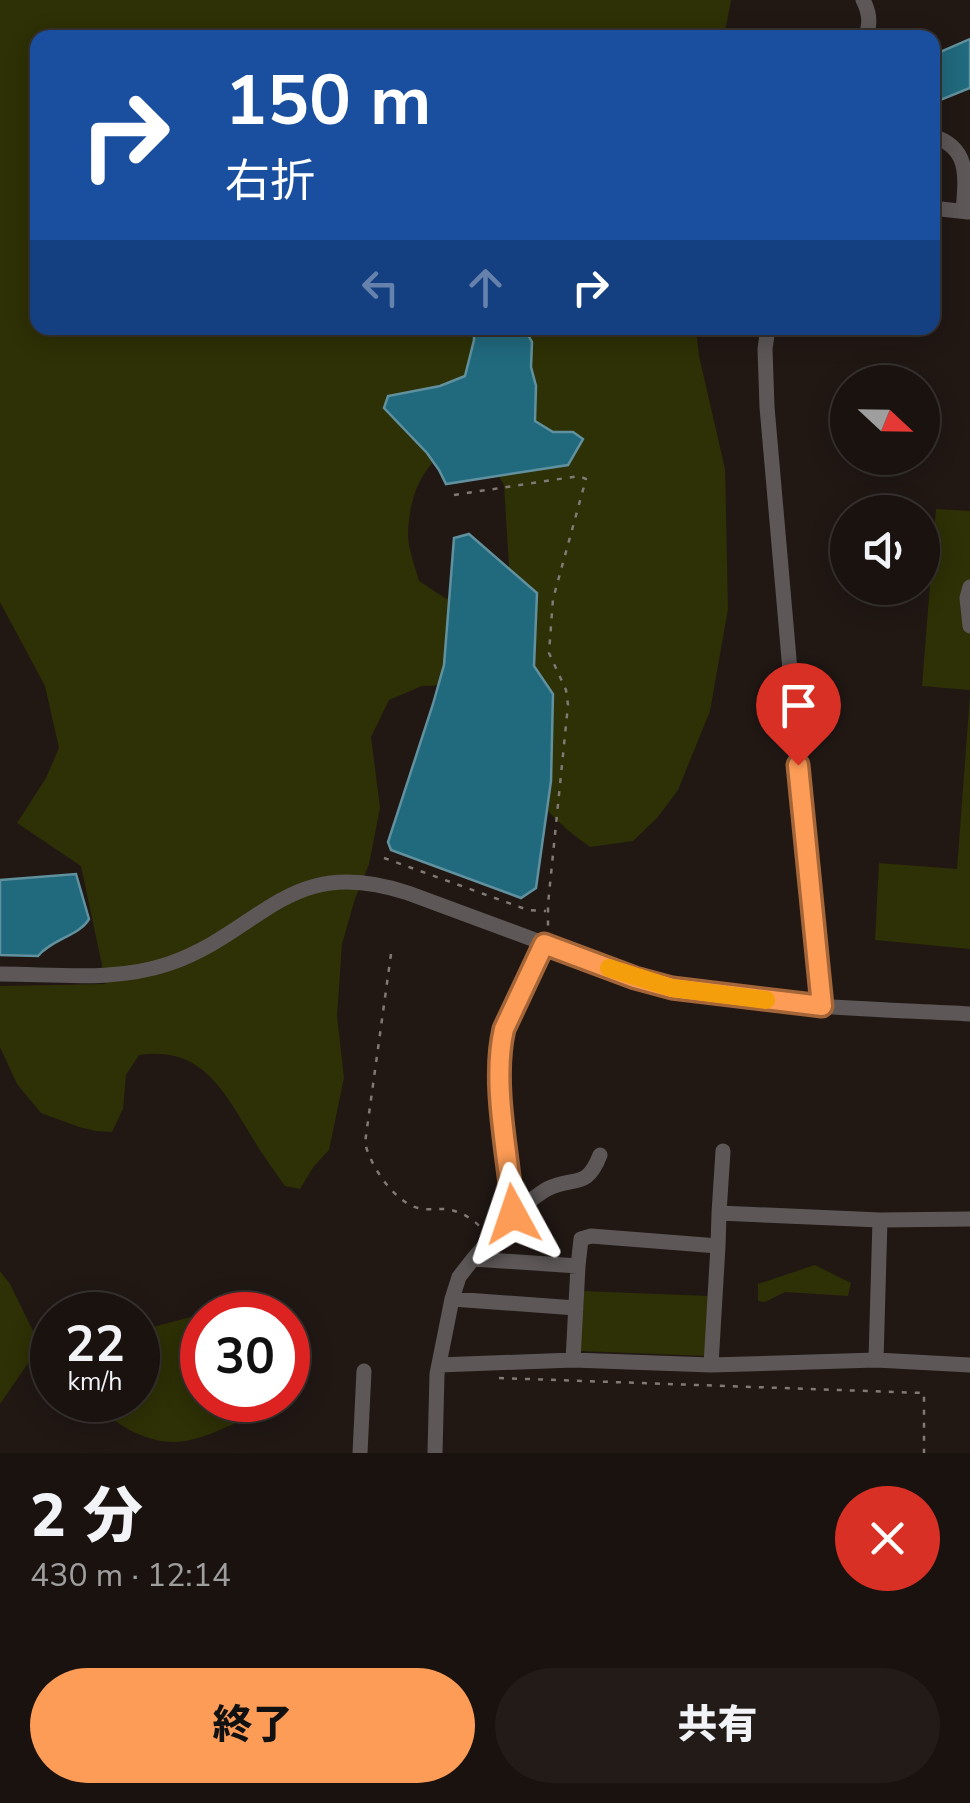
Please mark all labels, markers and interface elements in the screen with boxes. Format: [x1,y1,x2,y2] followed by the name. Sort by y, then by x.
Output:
[225,53,431,149] text: 150 m
[60,70,190,200] icon: right
[225,151,315,212] text: 右折
[353,260,408,315] icon: left
[458,260,513,315] icon: ahead
[563,260,618,315] icon: right
[830,365,940,475] north arrow
[830,365,940,605] map controls
[830,495,940,605] button: sound
[756,663,841,766] pin
[771,678,826,733] icon: arrive
[461,1162,565,1266] position arrow
[180,1292,310,1422] speed limit sign: 30
[65,1310,125,1379] text: 22
[67,1365,123,1399] text: km/h
[30,1475,143,1557] text: 2 分
[835,1486,940,1591] button: close
[30,1554,231,1597] text: 430 m · 12:14
[30,1668,475,1783] button: 終了
[495,1668,940,1783] button: 共有

